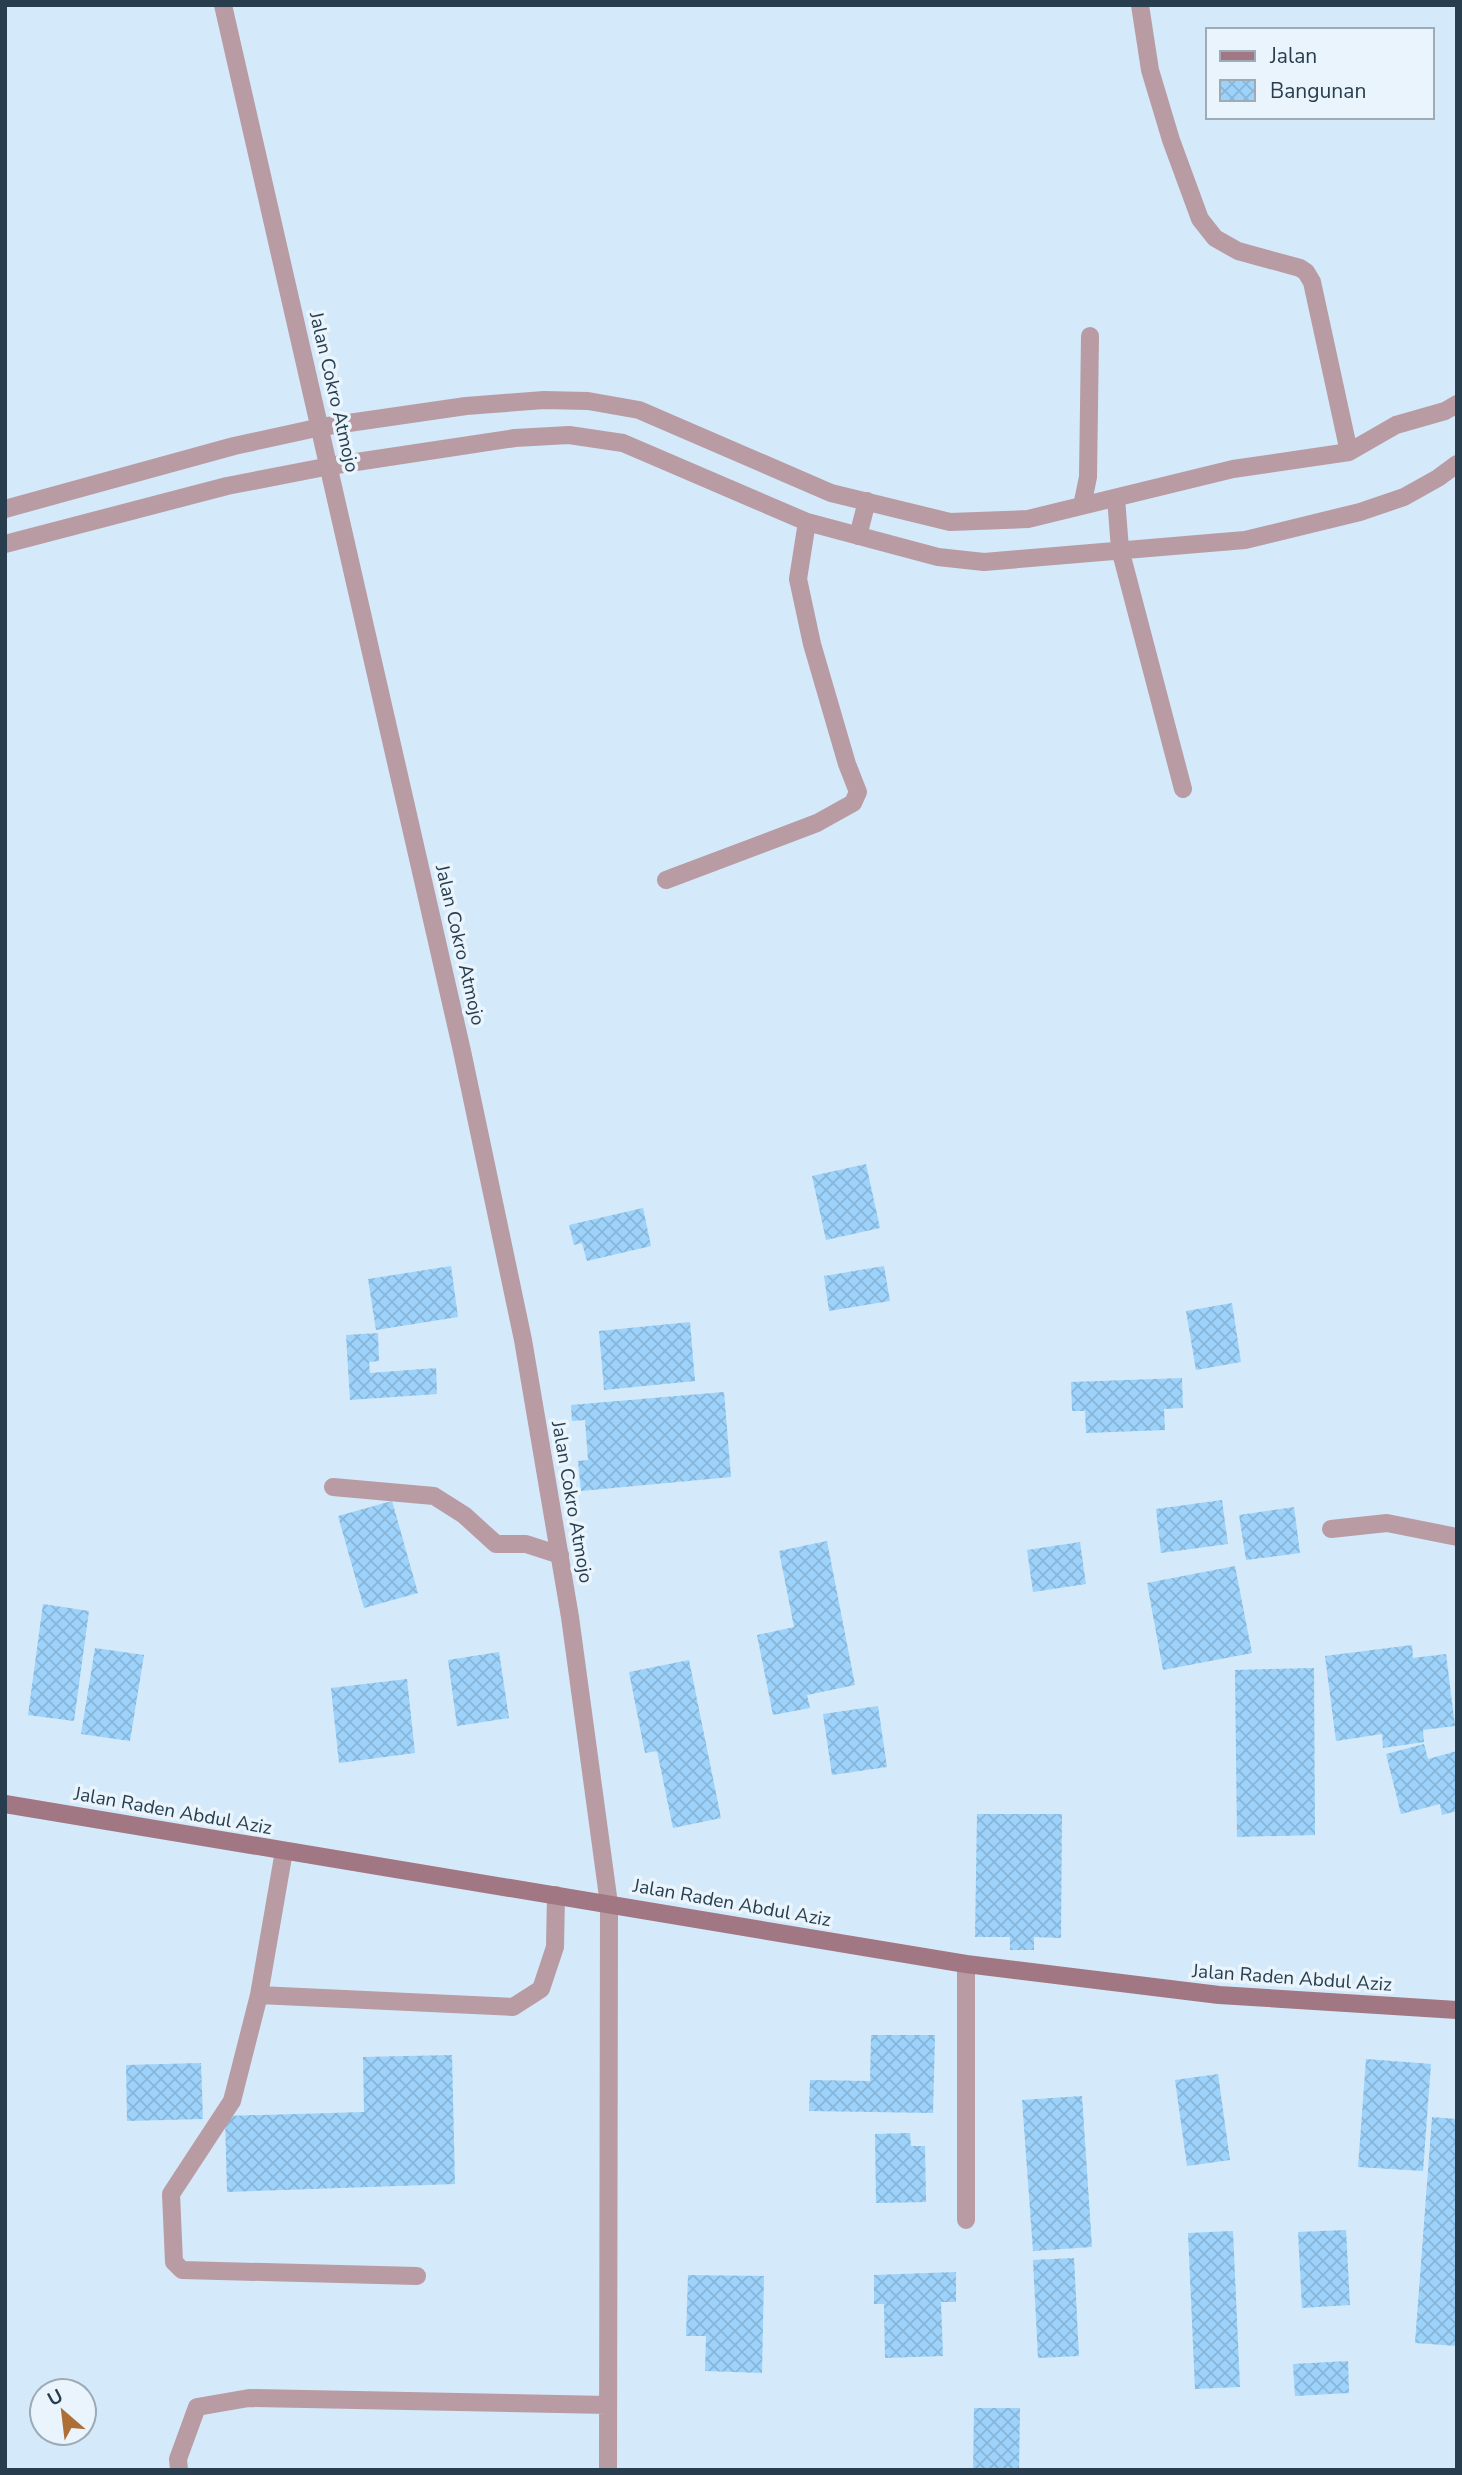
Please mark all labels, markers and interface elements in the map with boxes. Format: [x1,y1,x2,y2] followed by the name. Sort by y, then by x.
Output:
[1206,28,1434,119] legend
[1269,42,1317,70] text: Jalan
[1270,77,1366,105] text: Bangunan
[303,308,365,475] street label: Jalan Cokro Atmojo
[429,861,491,1028] street label: Jalan Cokro Atmojo
[545,1418,599,1585] street label: Jalan Cokro Atmojo
[71,1781,274,1841] street label: Jalan Raden Abdul Aziz
[630,1873,833,1933] street label: Jalan Raden Abdul Aziz
[1190,1958,1393,1998] street label: Jalan Raden Abdul Aziz
[28,2377,98,2447] north arrow
[43,2383,68,2413] text: U

